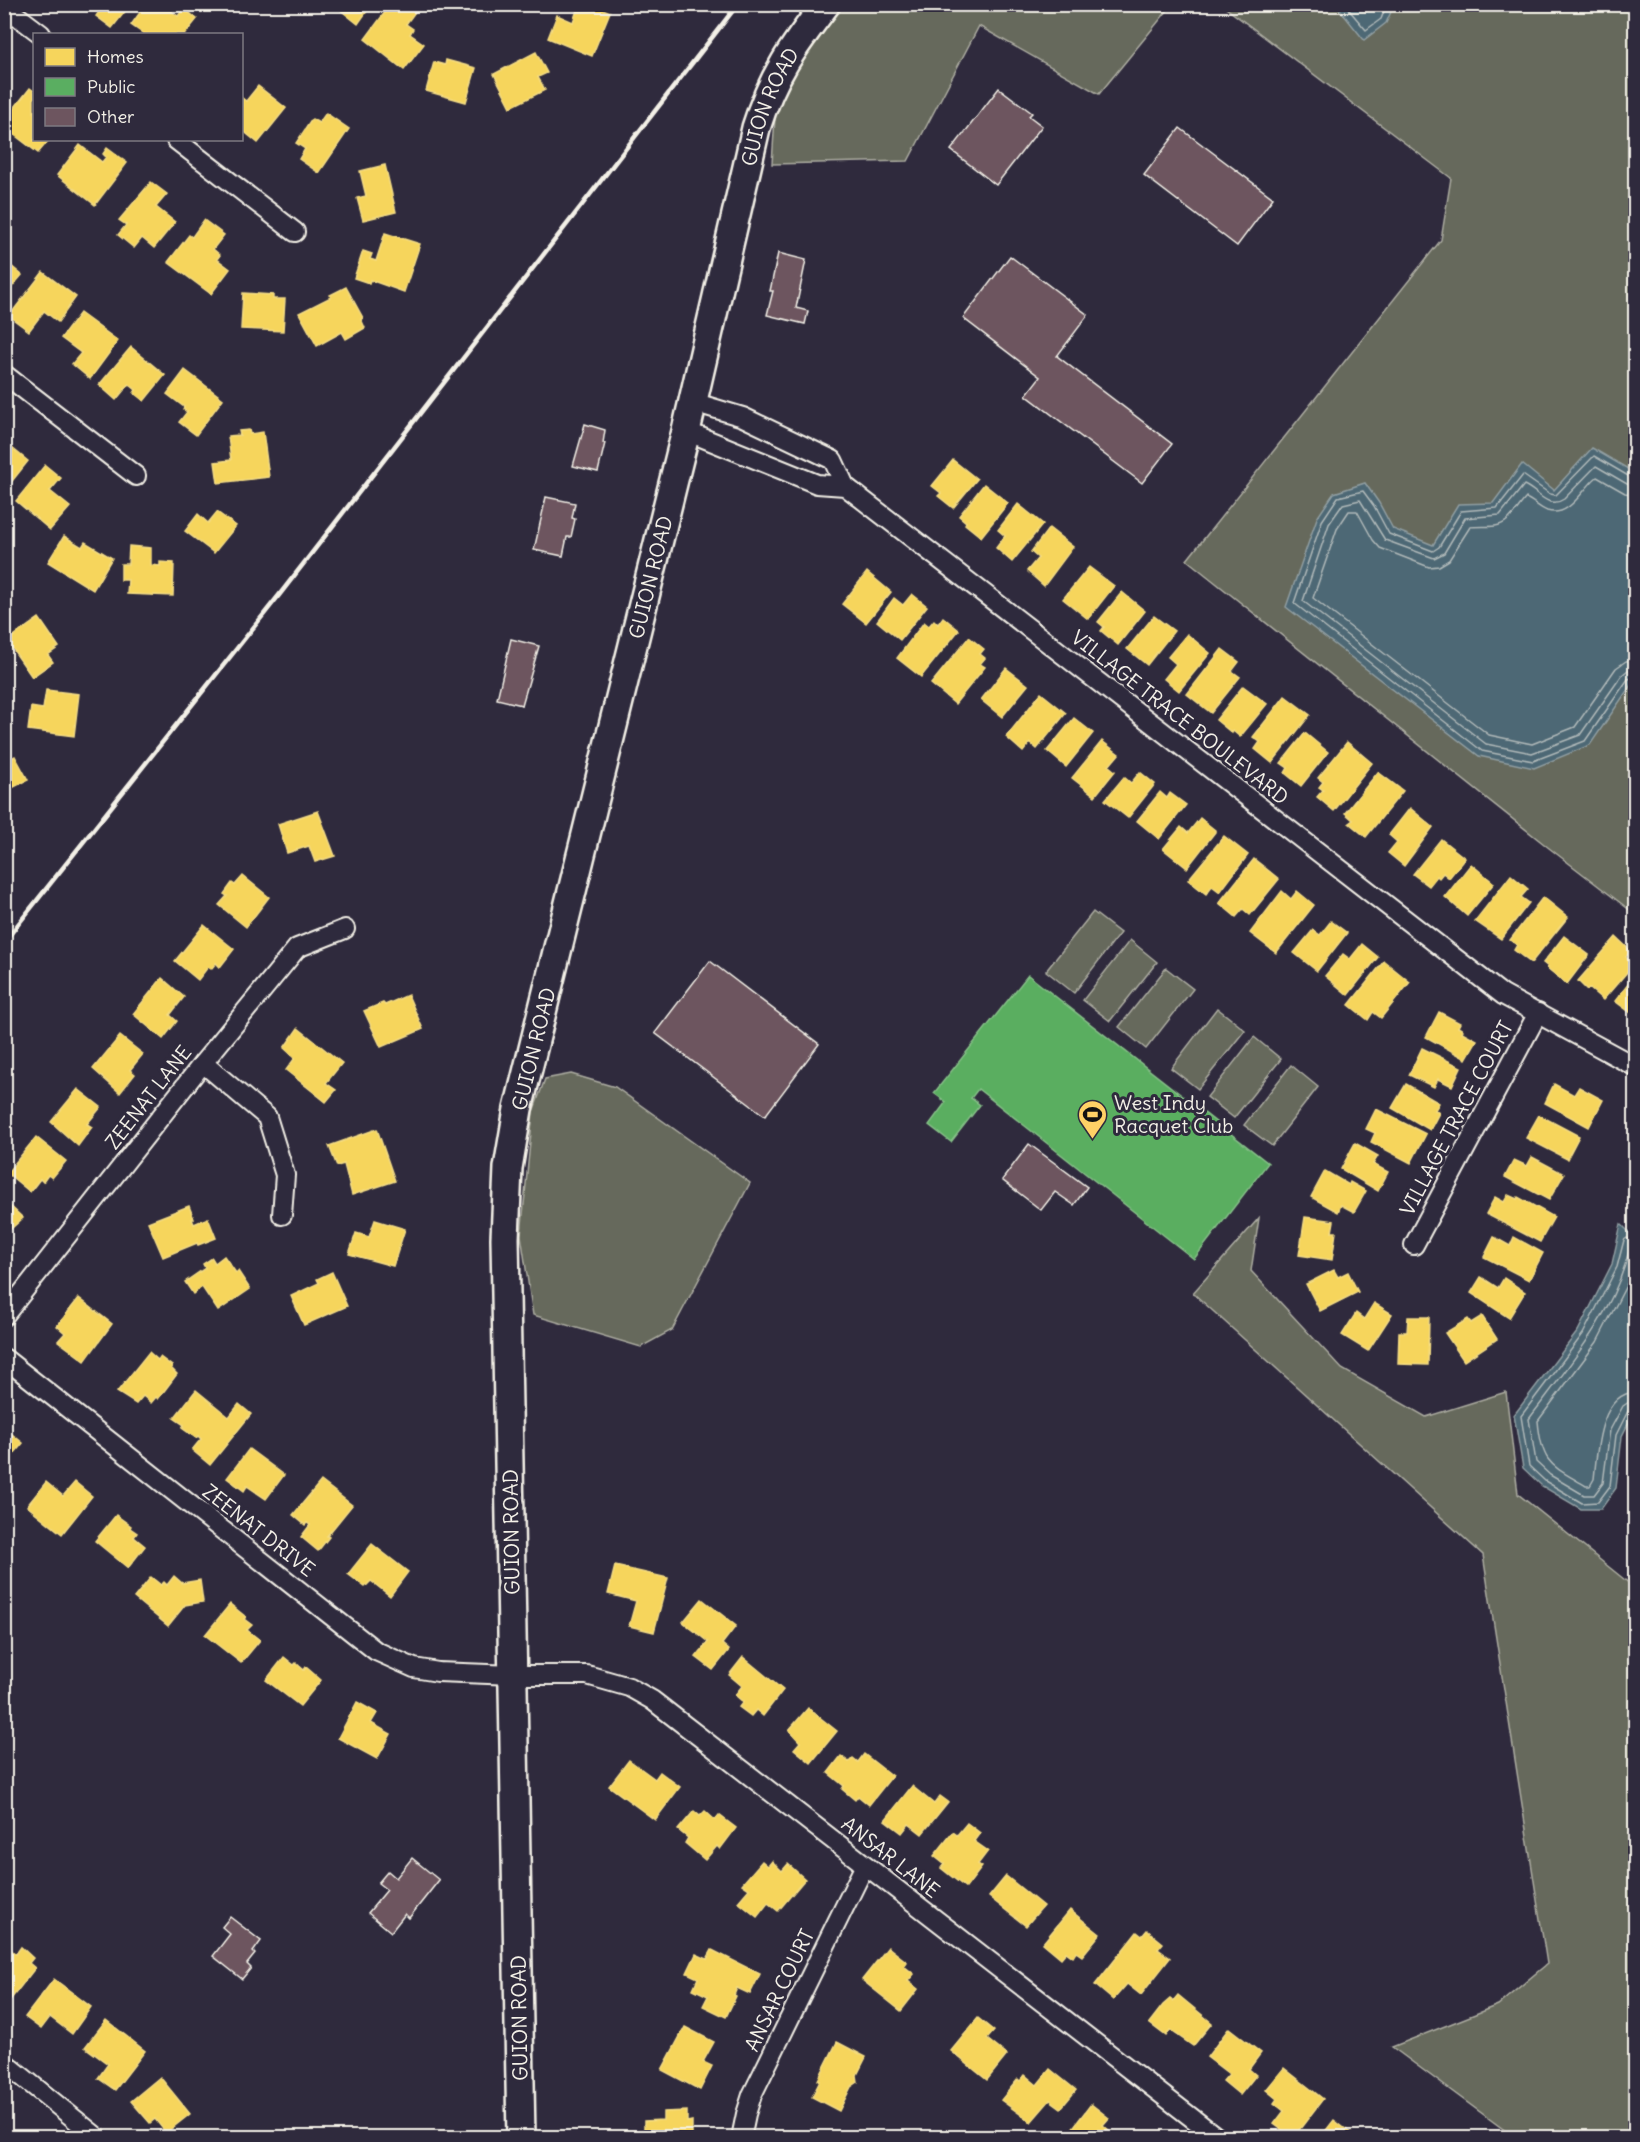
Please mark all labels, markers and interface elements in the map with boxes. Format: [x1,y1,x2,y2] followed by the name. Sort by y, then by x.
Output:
[33,33,243,141] legend
[735,43,804,168] street label: GUION ROAD
[87,45,144,68] text: Homes
[87,75,136,98] text: Public
[87,105,135,128] text: Other
[623,513,677,641] street label: GUION ROAD
[1066,624,1294,810] street label: VILLAGE TRACE BOULEVARD
[506,985,560,1113] street label: GUION ROAD
[1394,1016,1518,1220] street label: VILLAGE TRACE COURT
[100,1040,196,1154] street label: ZEENAT LANE
[1114,1090,1233,1138] place label: West Indy Racquet Club
[1077,1098,1109,1140] sports icon: West Indy Racquet Club
[497,1469,525,1595] street label: GUION ROAD
[198,1478,320,1582] street label: ZEENAT DRIVE
[837,1811,945,1903] street label: ANSAR LANE
[739,1925,819,2055] street label: ANSAR COURT
[505,1955,533,2081] street label: GUION ROAD

